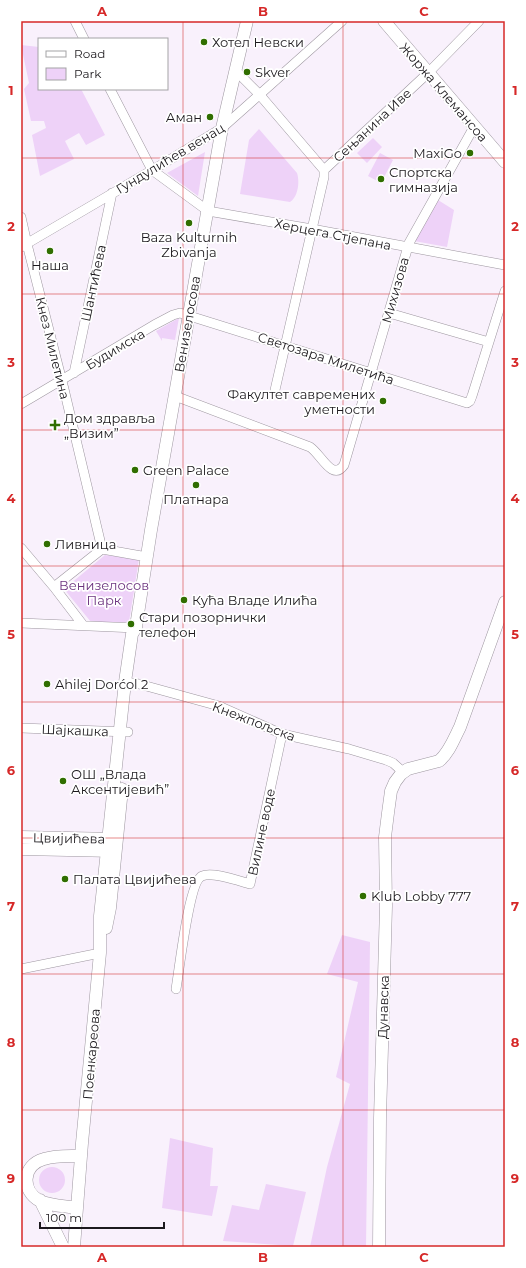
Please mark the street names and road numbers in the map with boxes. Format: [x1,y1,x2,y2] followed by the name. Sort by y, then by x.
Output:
[397,39,491,145] street label: Жоржа Клемансоа
[330,85,414,165] street label: Сењанина Иве
[113,119,227,197] street label: Гундулићев венац
[273,215,393,253] street label: Херцега Стјепана
[77,243,109,323] street label: Шантићева
[378,255,412,325] street label: Михизова
[171,274,203,374] street label: Венизелосова
[33,295,73,401] street label: Кнез Милетина
[83,325,147,373] street label: Будимска
[256,328,396,388] street label: Светозара Милетића
[210,698,298,744] street label: Кнежпољска
[41,721,109,739] street label: Шајкашка
[244,787,278,877] street label: Вилине воде
[33,829,105,847] street label: Цвијићева
[374,975,392,1039] street label: Дунавска
[79,1008,103,1100] street label: Поенкареова

